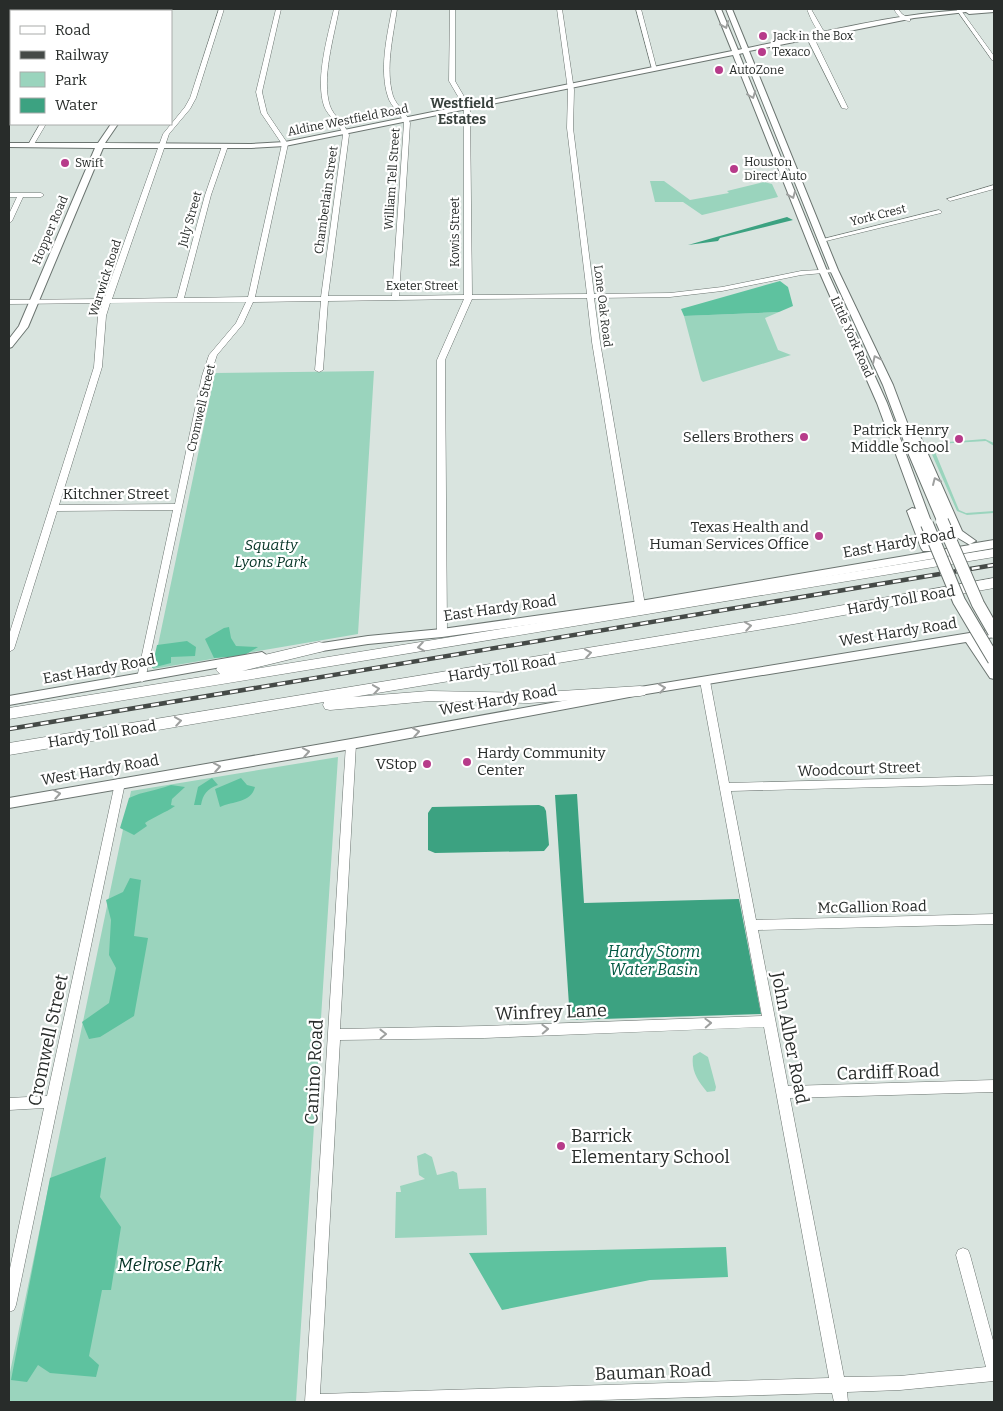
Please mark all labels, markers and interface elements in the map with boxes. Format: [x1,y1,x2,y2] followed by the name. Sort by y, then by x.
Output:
[10,10,172,125] legend
[718,20,729,29] one-way arrow
[55,21,90,39] text: Road
[772,29,854,43] place label: Jack in the Box
[757,30,769,42] marker: Jack in the Box
[772,45,810,59] place label: Texaco
[55,46,109,64] text: Railway
[756,46,768,58] marker: Texaco
[729,63,784,77] place label: AutoZone
[713,64,725,76] marker: AutoZone
[55,71,87,89] text: Park
[746,90,756,99] one-way arrow
[430,95,494,128] district label: Westfield Estates
[55,96,98,114] text: Water
[286,101,410,139] street label: Aldine Westfield Road
[381,127,403,230] street label: William Tell Street
[311,145,341,255] street label: Chamberlain Street
[744,155,807,183] place label: Houston Direct Auto
[75,156,104,170] place label: Swift
[59,157,71,169] marker: Swift
[728,163,740,175] marker: Houston Direct Auto
[175,189,205,249] street label: July Street
[786,190,796,199] one-way arrow
[29,194,71,266] street label: Hopper Road
[448,196,462,267] street label: Kowis Street
[849,201,908,229] street label: York Crest
[86,238,124,318] street label: Warwick Road
[591,264,615,348] street label: Lone Oak Road
[386,279,459,293] street label: Exeter Street
[828,294,876,380] street label: Little York Road
[872,355,882,364] one-way arrow
[184,362,218,453] street label: Cromwell Street
[851,421,949,456] place label: Patrick Henry Middle School
[683,428,794,446] place label: Sellers Brothers
[798,431,810,443] marker: Sellers Brothers
[953,433,965,445] marker: Patrick Henry Middle School
[931,477,942,486] one-way arrow
[63,485,170,503] street label: Kitchner Street
[649,518,809,553] place label: Texas Health and Human Services Office
[841,524,957,562] street label: East Hardy Road
[813,530,825,542] marker: Texas Health and Human Services Office
[234,536,309,571] park label: Squatty Lyons Park
[846,582,957,618] street label: Hardy Toll Road
[442,591,558,625] street label: East Hardy Road
[838,614,958,650] street label: West Hardy Road
[744,622,752,632] one-way arrow
[416,642,425,652] one-way arrow
[583,649,592,659] one-way arrow
[41,650,157,688] street label: East Hardy Road
[447,651,558,685] street label: Hardy Toll Road
[438,681,558,719] street label: West Hardy Road
[658,683,667,693] one-way arrow
[371,684,380,694] one-way arrow
[47,717,158,751] street label: Hardy Toll Road
[173,717,182,727] one-way arrow
[412,727,421,737] one-way arrow
[477,744,606,779] place label: Hardy Community Center
[301,747,310,757] one-way arrow
[40,751,160,789] street label: West Hardy Road
[376,755,417,773] place label: VStop
[461,756,473,768] marker: Hardy Community Center
[421,758,433,770] marker: VStop
[797,758,921,780] street label: Woodcourt Street
[213,762,221,772] one-way arrow
[52,790,61,800] one-way arrow
[817,897,927,917] street label: McGallion Road
[608,942,700,979] water label: Hardy Storm Water Basin
[766,969,814,1106] street label: John Alber Road
[23,972,73,1108] street label: Cromwell Street
[495,999,607,1025] street label: Winfrey Lane
[300,1018,328,1125] street label: Canino Road
[704,1018,712,1029] one-way arrow
[541,1024,549,1035] one-way arrow
[379,1029,387,1039] one-way arrow
[836,1059,940,1085] street label: Cardiff Road
[571,1125,730,1168] place label: Barrick Elementary School
[555,1140,567,1152] marker: Barrick Elementary School
[118,1254,223,1276] park label: Melrose Park
[594,1359,712,1385] street label: Bauman Road

